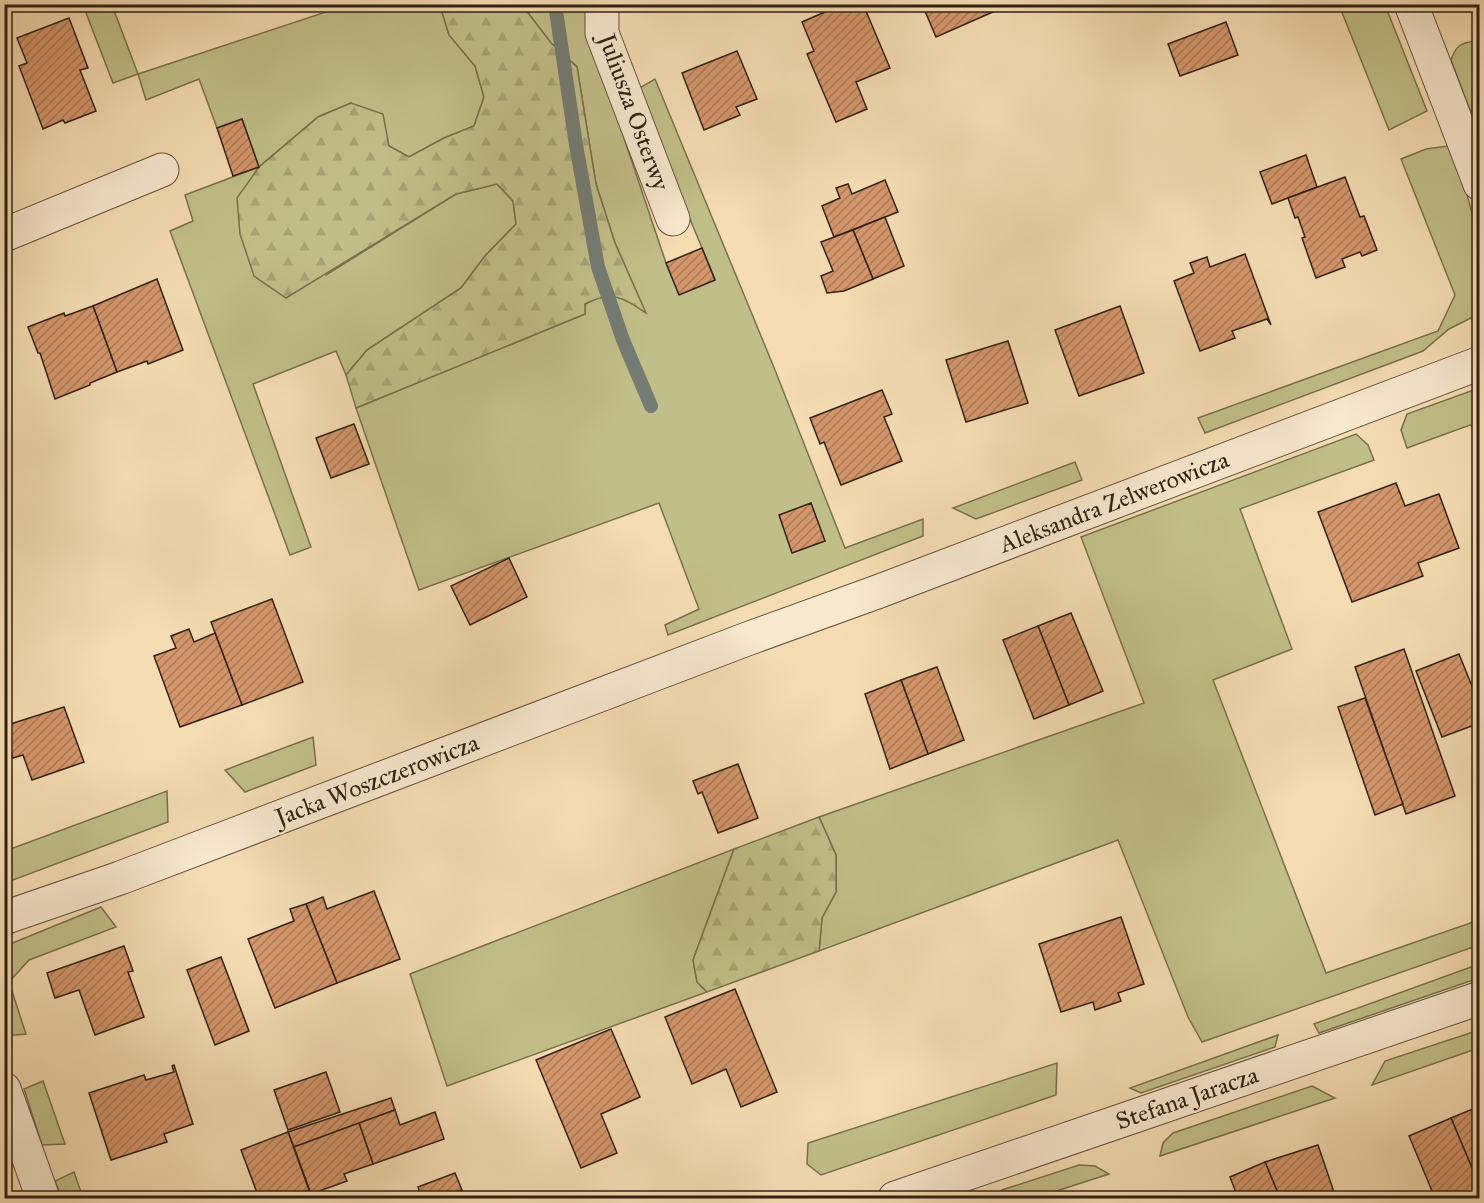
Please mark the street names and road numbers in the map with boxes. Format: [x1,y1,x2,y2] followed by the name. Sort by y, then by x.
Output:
[591,27,676,195] street label: Juliusza Osterwy
[994,444,1234,560] street label: Aleksandra Zelwerowicza
[268,727,484,834] street label: Jacka Woszczerowicza
[1112,1059,1263,1136] street label: Stefana Jaracza

